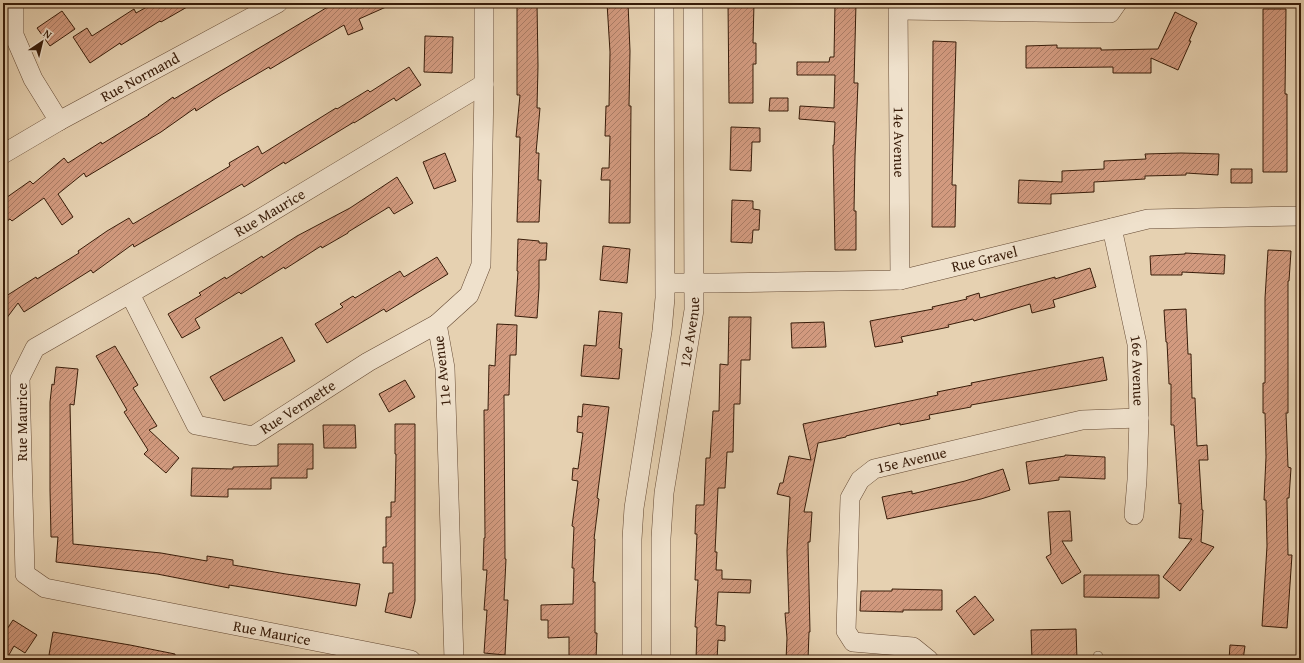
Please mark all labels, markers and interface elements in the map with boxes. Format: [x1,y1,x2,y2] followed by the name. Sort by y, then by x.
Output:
[22,22,62,62] north arrow
[40,25,56,43] text: N
[97,47,183,107] street label: Rue Normand
[889,106,910,178] street label: 14e Avenue
[230,183,309,241] street label: Rue Maurice
[949,241,1020,277] street label: Rue Gravel
[674,297,704,369] street label: 12e Avenue
[1125,333,1150,406] street label: 16e Avenue
[427,335,456,407] street label: 11e Avenue
[256,375,339,439] street label: Rue Vermette
[11,383,32,461] street label: Rue Maurice
[875,441,948,478] street label: 15e Avenue
[231,615,313,650] street label: Rue Maurice

